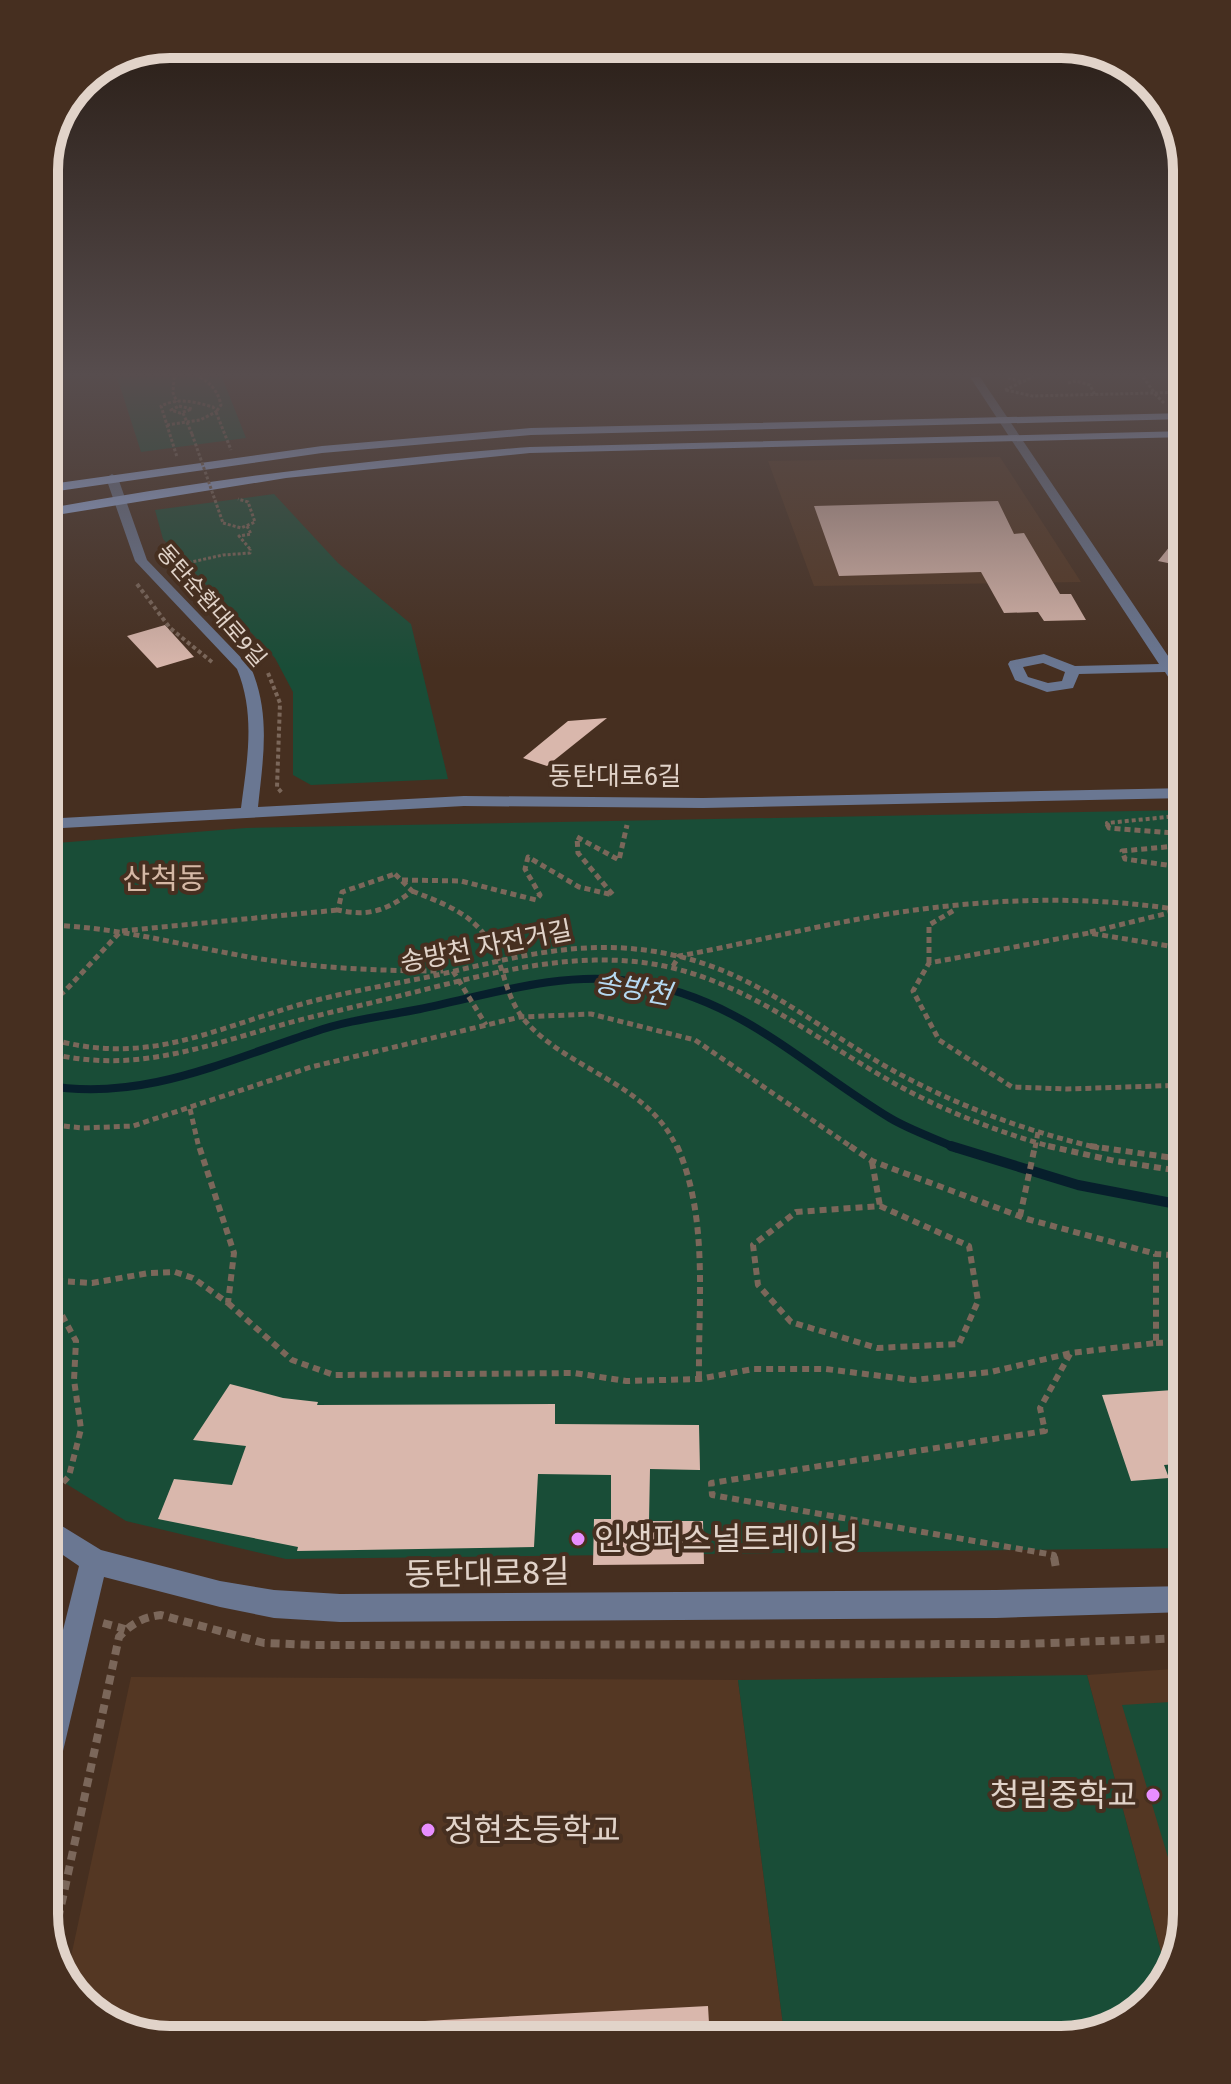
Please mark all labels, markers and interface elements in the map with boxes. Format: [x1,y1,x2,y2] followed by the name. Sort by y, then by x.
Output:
[151,539,272,672] street label: 동탄순환대로9길
[548,761,682,792] street label: 동탄대로6길
[123,861,205,897] district label: 산척동
[398,915,575,978] street label: 송방천 자전거길
[592,966,677,1012] water label: 송방천
[594,1520,859,1558] place label: 인생퍼스널트레이닝
[569,1530,587,1548] marker: 인생퍼스널트레이닝
[404,1553,570,1593] street label: 동탄대로8길
[990,1776,1137,1814] place label: 청림중학교
[1144,1786,1162,1804] marker: 청림중학교
[444,1811,621,1849] place label: 정현초등학교
[419,1821,437,1839] marker: 정현초등학교

